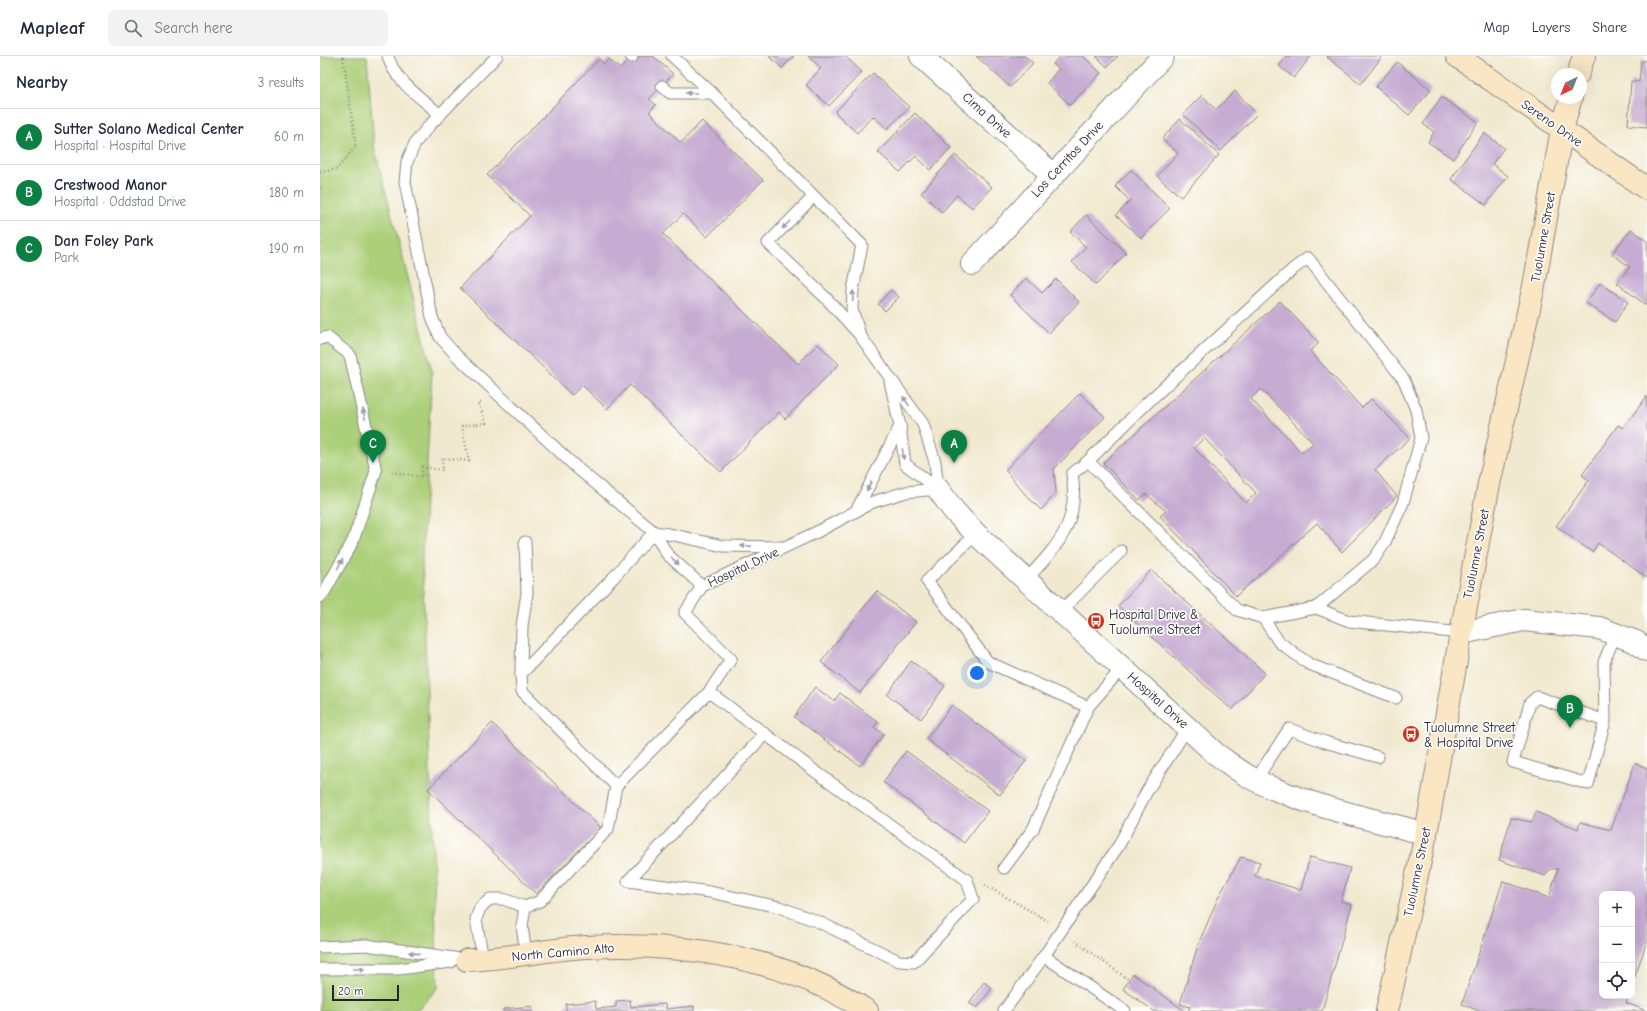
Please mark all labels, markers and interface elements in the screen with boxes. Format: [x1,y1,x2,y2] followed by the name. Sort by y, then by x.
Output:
[108,10,388,46] search box
[20,17,84,39] text: Mapleaf
[122,17,144,39] icon: search
[154,19,233,37] text: Search here
[1483,19,1510,36] text: Map
[1532,19,1570,36] text: Layers
[1592,19,1627,36] text: Share
[1551,68,1587,104] north arrow
[16,73,67,92] text: Nearby
[258,75,304,90] text: 3 results
[959,89,1015,141] street label: Cima Drive
[684,90,697,96] one-way arrow
[1518,96,1586,150] street label: Sereno Drive
[1028,118,1106,200] street label: Los Cerritos Drive
[54,120,244,138] text: Sutter Solano Medical Center
[25,129,33,144] text: A
[274,129,304,144] text: 60 m
[54,138,186,153] text: Hospital · Hospital Drive
[54,176,167,194] text: Crestwood Manor
[25,185,33,200] text: B
[269,185,304,200] text: 180 m
[1528,190,1559,283] street label: Tuolumne Street
[54,194,186,209] text: Hospital · Oddstad Drive
[781,220,791,230] one-way arrow
[54,232,153,250] text: Dan Foley Park
[25,241,33,256] text: C
[269,241,304,256] text: 190 m
[54,250,79,265] text: Park
[849,290,856,302] one-way arrow
[902,396,910,406] one-way arrow
[360,408,366,421] one-way arrow
[360,430,386,463] pin: C
[941,430,967,463] pin: A
[900,448,906,460] one-way arrow
[866,480,872,492] one-way arrow
[1460,507,1492,600] street label: Tuolumne Street
[740,543,752,550] one-way arrow
[705,544,781,590] street label: Hospital Drive
[670,557,680,566] one-way arrow
[337,558,344,570] one-way arrow
[1109,607,1201,637] place label: Hospital Drive & Tuolumne Street
[1086,611,1106,631] bus stop icon: Hospital Drive & Tuolumne Street
[967,663,987,683] your location
[1124,669,1192,732] street label: Hospital Drive
[1557,695,1583,728] pin: B
[1424,720,1516,750] place label: Tuolumne Street & Hospital Drive
[1401,724,1421,744] bus stop icon: Tuolumne Street & Hospital Drive
[1400,825,1434,918] street label: Tuolumne Street
[1599,891,1635,999] map controls
[1599,891,1635,927] button: +
[1599,927,1635,963] button: −
[511,940,615,964] street label: North Camino Alto
[408,950,420,956] one-way arrow
[1599,963,1635,999] button: locate
[353,966,366,972] one-way arrow
[332,983,399,1002] scale bar
[338,985,363,998] text: 20 m

